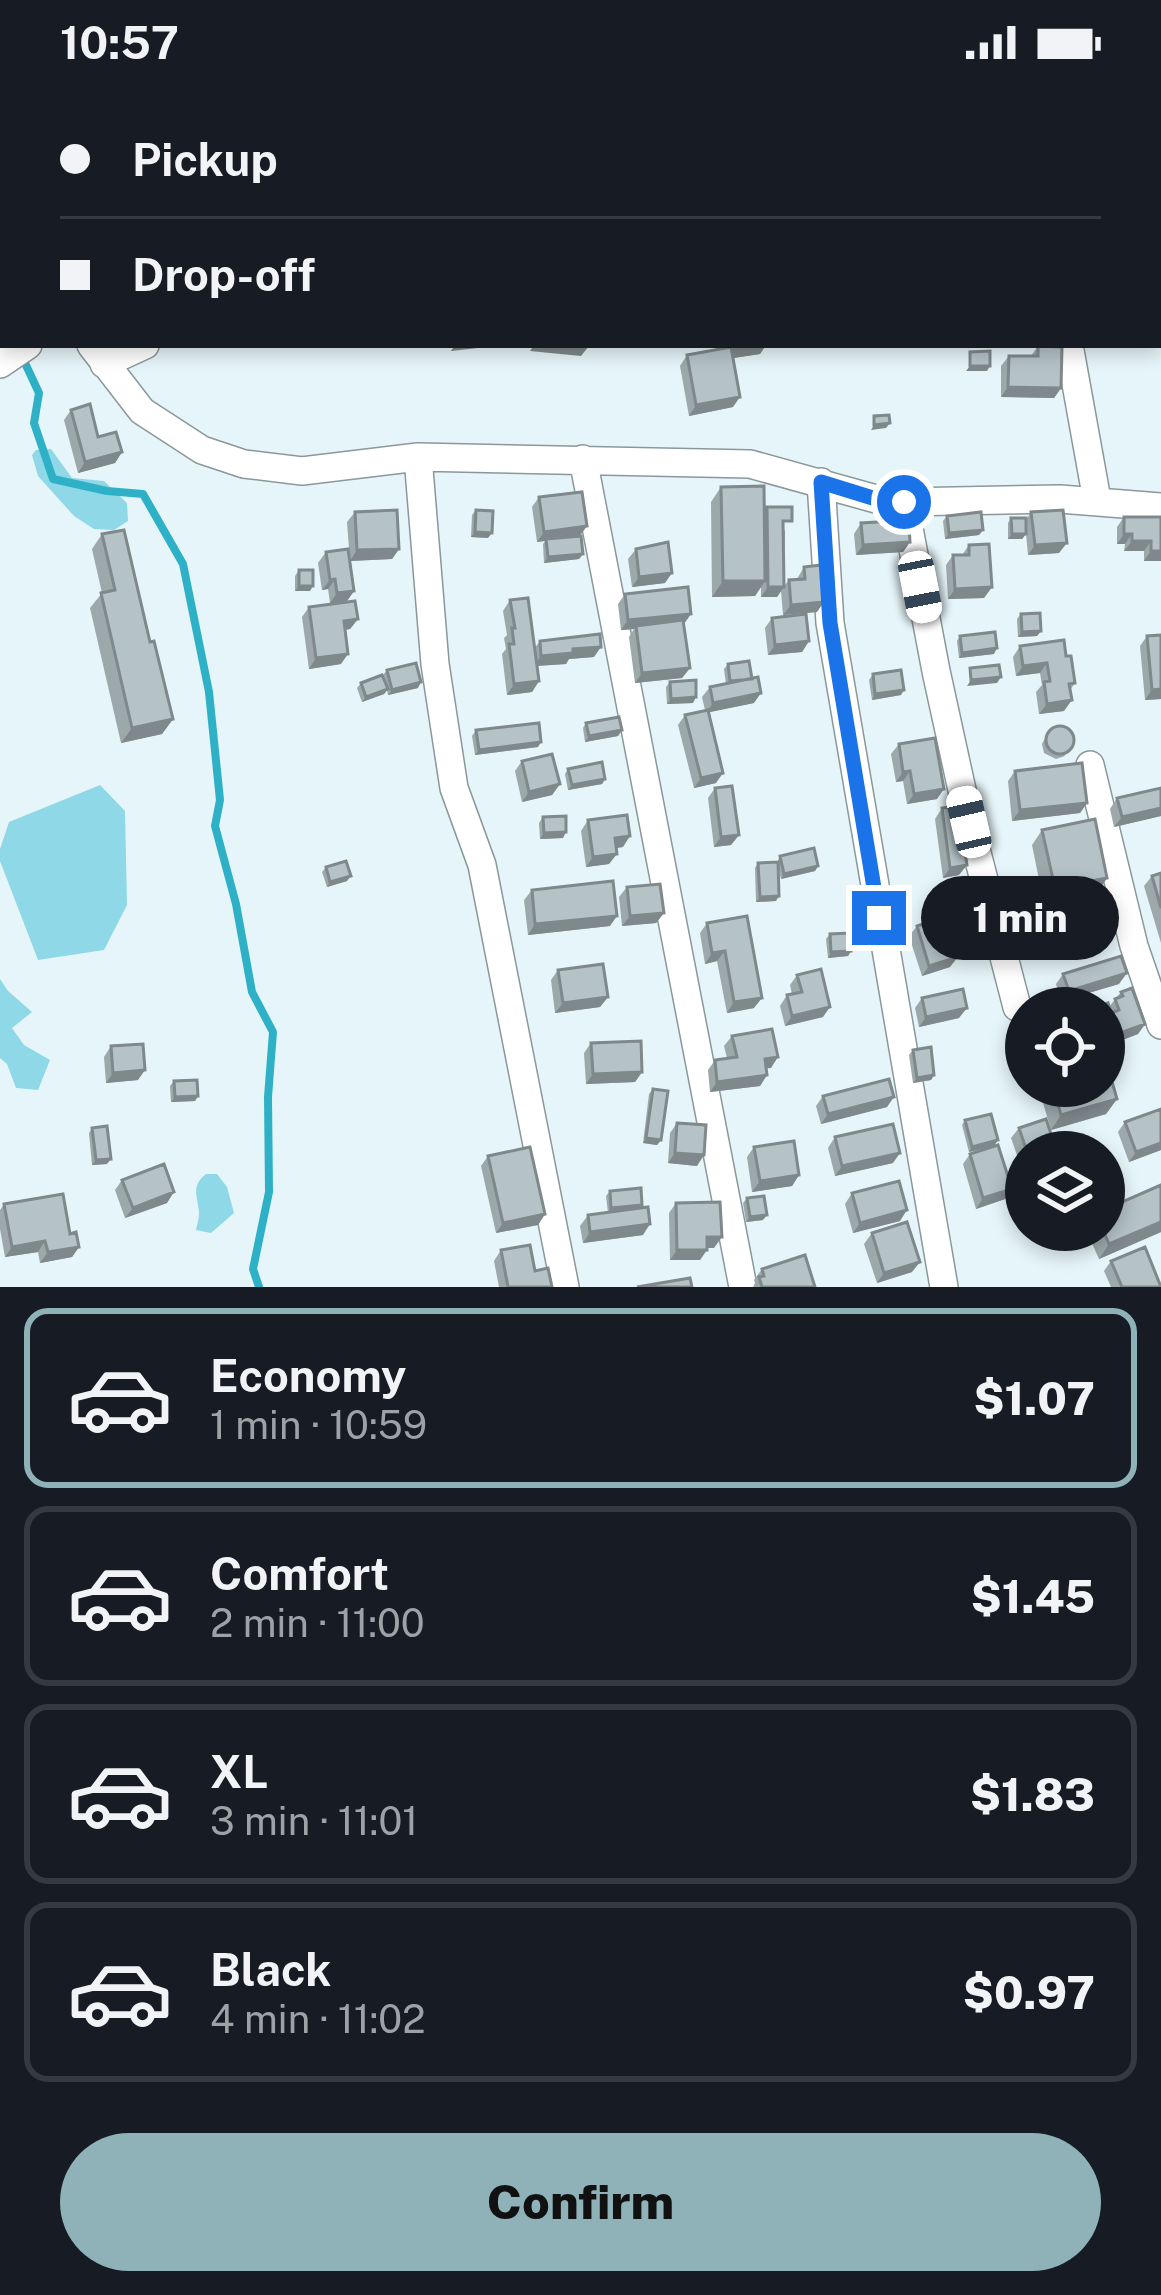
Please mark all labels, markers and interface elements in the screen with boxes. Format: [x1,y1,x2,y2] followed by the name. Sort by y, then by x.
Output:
[60,16,179,69] text: 10:57
[132,133,278,186] text: Pickup
[132,248,315,301] text: Drop-off
[877,475,931,529] route start
[895,548,945,626] car
[943,783,995,861] car
[921,876,1119,960] callout: 1 min
[852,891,906,945] route end
[972,895,1068,941] text: 1 min
[1005,987,1125,1251] map controls
[1005,987,1125,1107] button: locate
[1005,1131,1125,1251] button: layers
[66,1344,174,1452] icon: car
[210,1349,406,1402] text: Economy
[973,1372,1095,1425] text: $1.07
[210,1402,427,1448] text: 1 min · 10:59
[66,1542,174,1650] icon: car
[210,1547,389,1600] text: Comfort
[971,1570,1095,1623] text: $1.45
[210,1600,425,1646] text: 2 min · 11:00
[66,1740,174,1848] icon: car
[210,1745,268,1798] text: XL
[970,1768,1095,1821] text: $1.83
[210,1798,418,1844] text: 3 min · 11:01
[66,1938,174,2046] icon: car
[210,1943,331,1996] text: Black
[963,1966,1095,2019] text: $0.97
[210,1996,425,2042] text: 4 min · 11:02
[60,2133,1101,2271] button: Confirm

